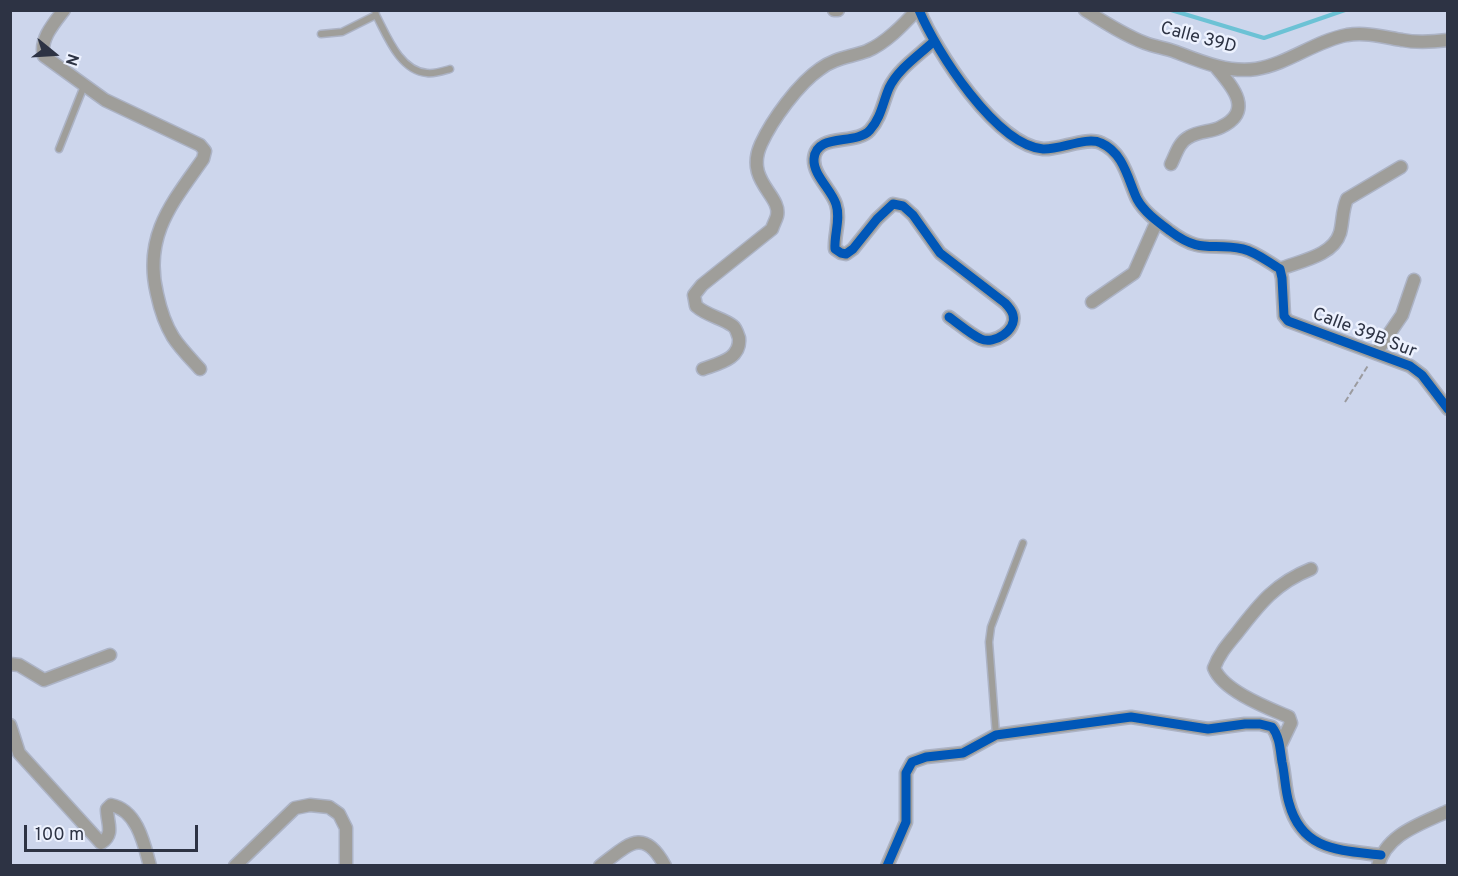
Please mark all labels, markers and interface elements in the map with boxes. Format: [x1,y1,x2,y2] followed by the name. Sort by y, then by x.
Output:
[1158,18,1238,60] street label: Calle 39D
[24,24,84,84] north arrow
[60,51,82,68] text: N
[1309,304,1419,364] street label: Calle 39B Sur
[27,813,201,851] scale bar
[35,824,84,847] text: 100 m

